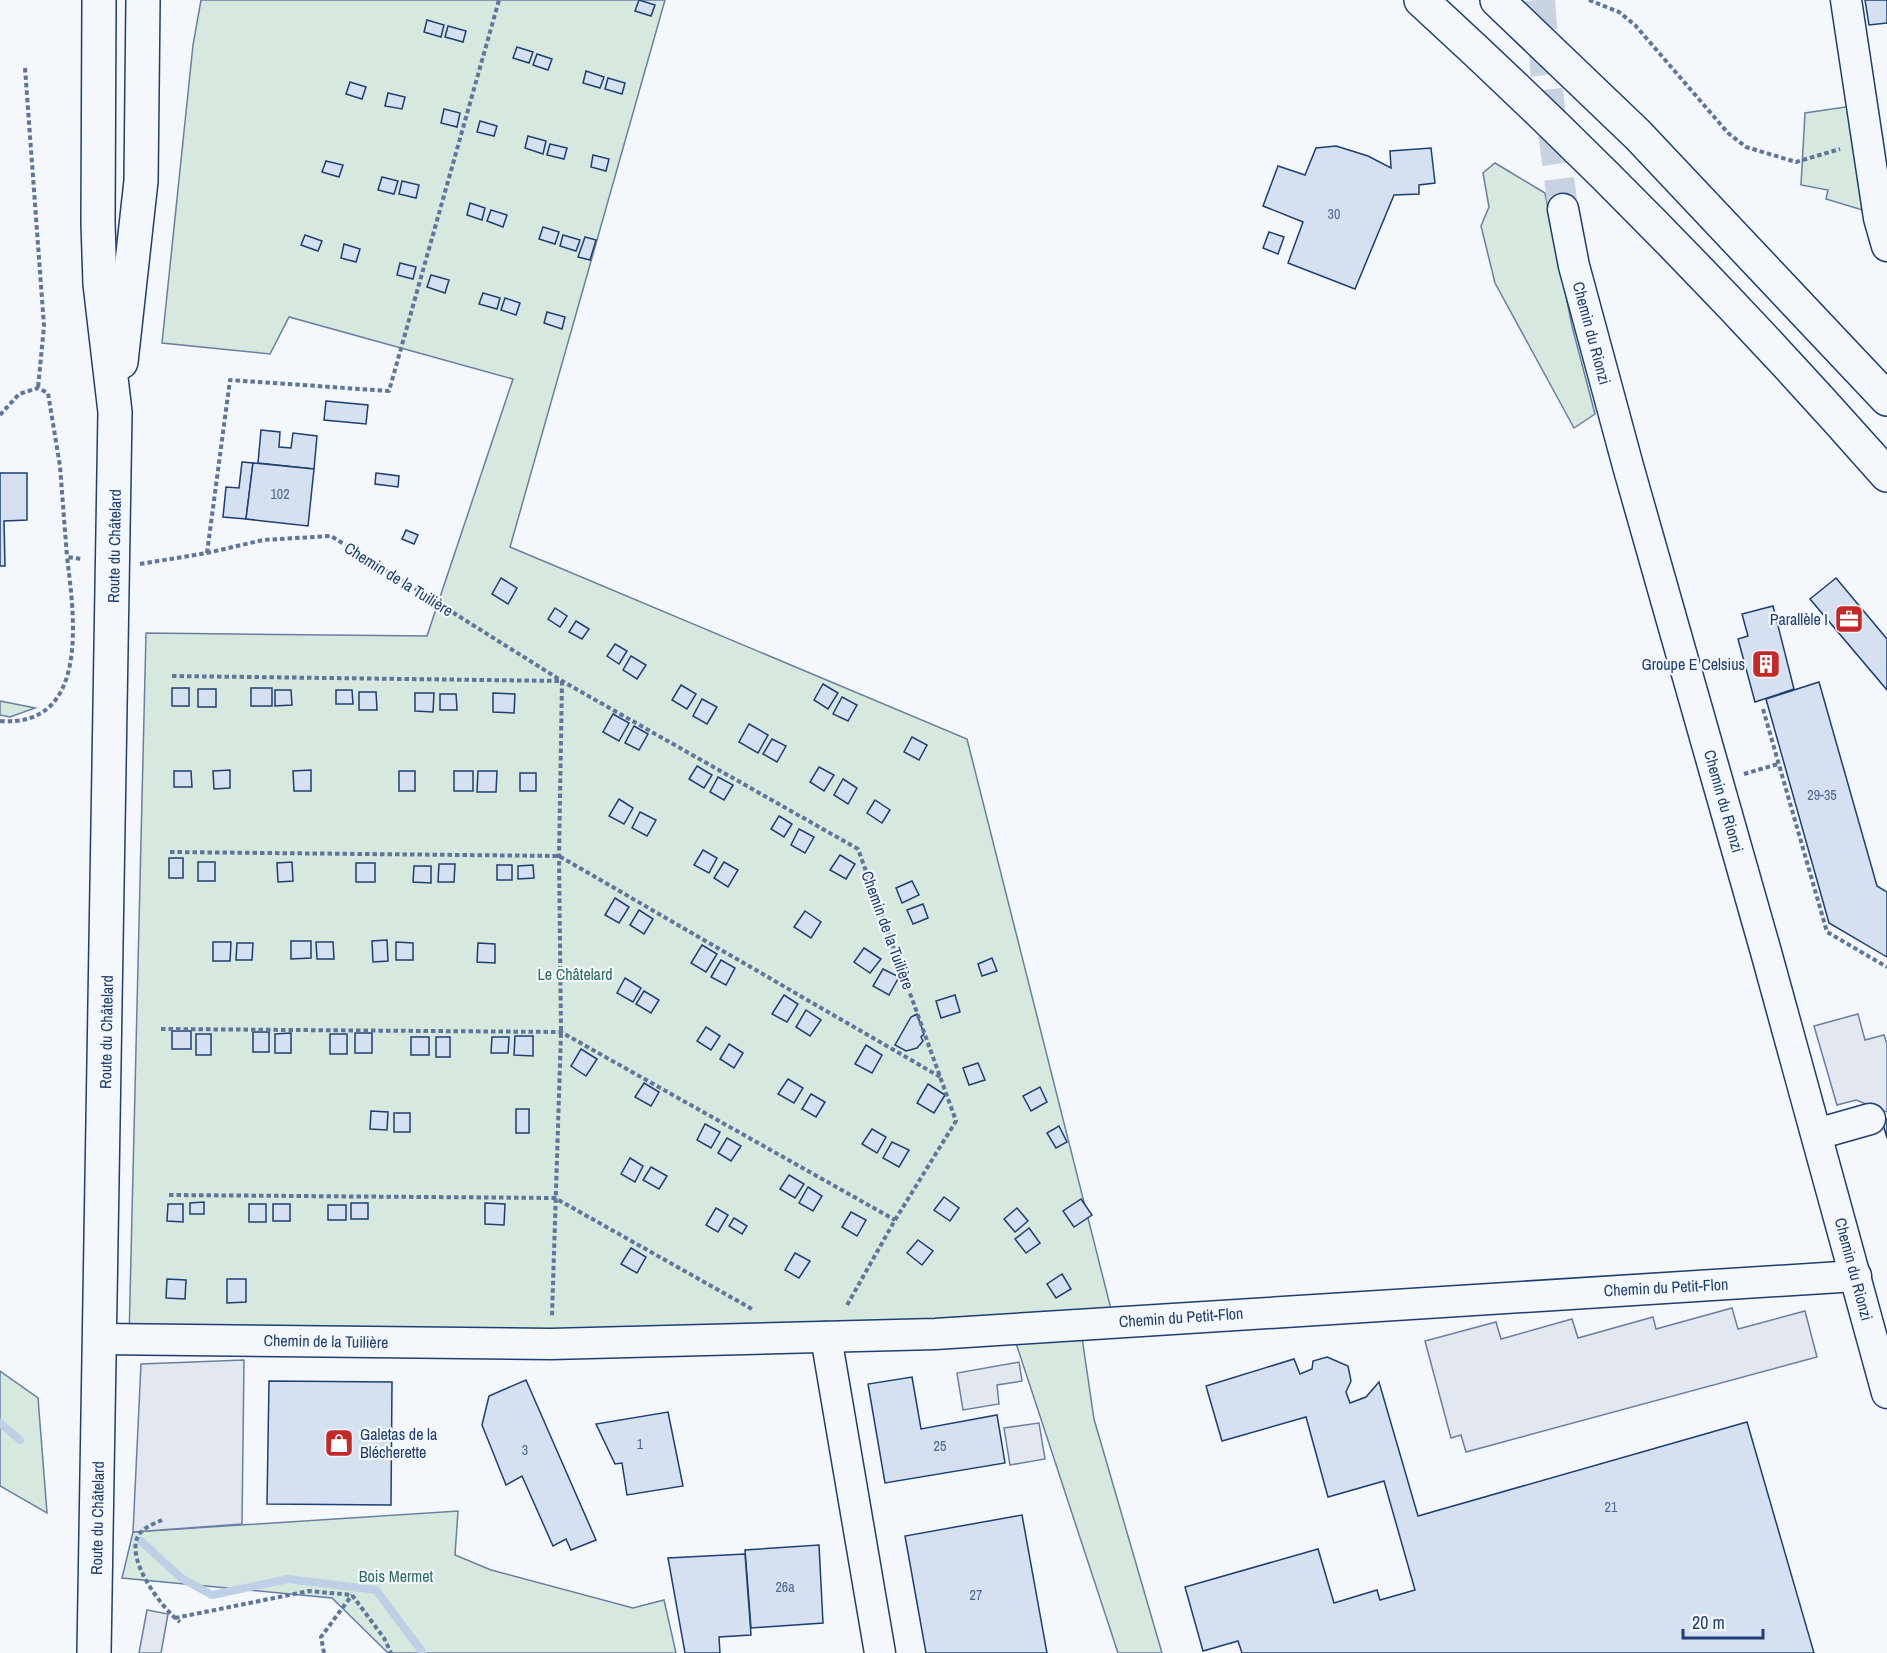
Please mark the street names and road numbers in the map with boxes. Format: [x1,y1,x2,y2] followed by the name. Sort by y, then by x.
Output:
[1568,279,1616,387] street label: Chemin du Rionzi
[102,489,126,603] street label: Route du Châtelard
[340,537,458,621] street label: Chemin de la Tuilière
[1699,747,1749,855] street label: Chemin du Rionzi
[856,868,920,992] street label: Chemin de la Tuilière
[94,975,118,1089] street label: Route du Châtelard
[1830,1215,1878,1323] street label: Chemin du Rionzi
[1603,1273,1729,1301] street label: Chemin du Petit-Flon
[1118,1302,1244,1332] street label: Chemin du Petit-Flon
[263,1329,389,1353] street label: Chemin de la Tuilière
[85,1461,109,1575] street label: Route du Châtelard

